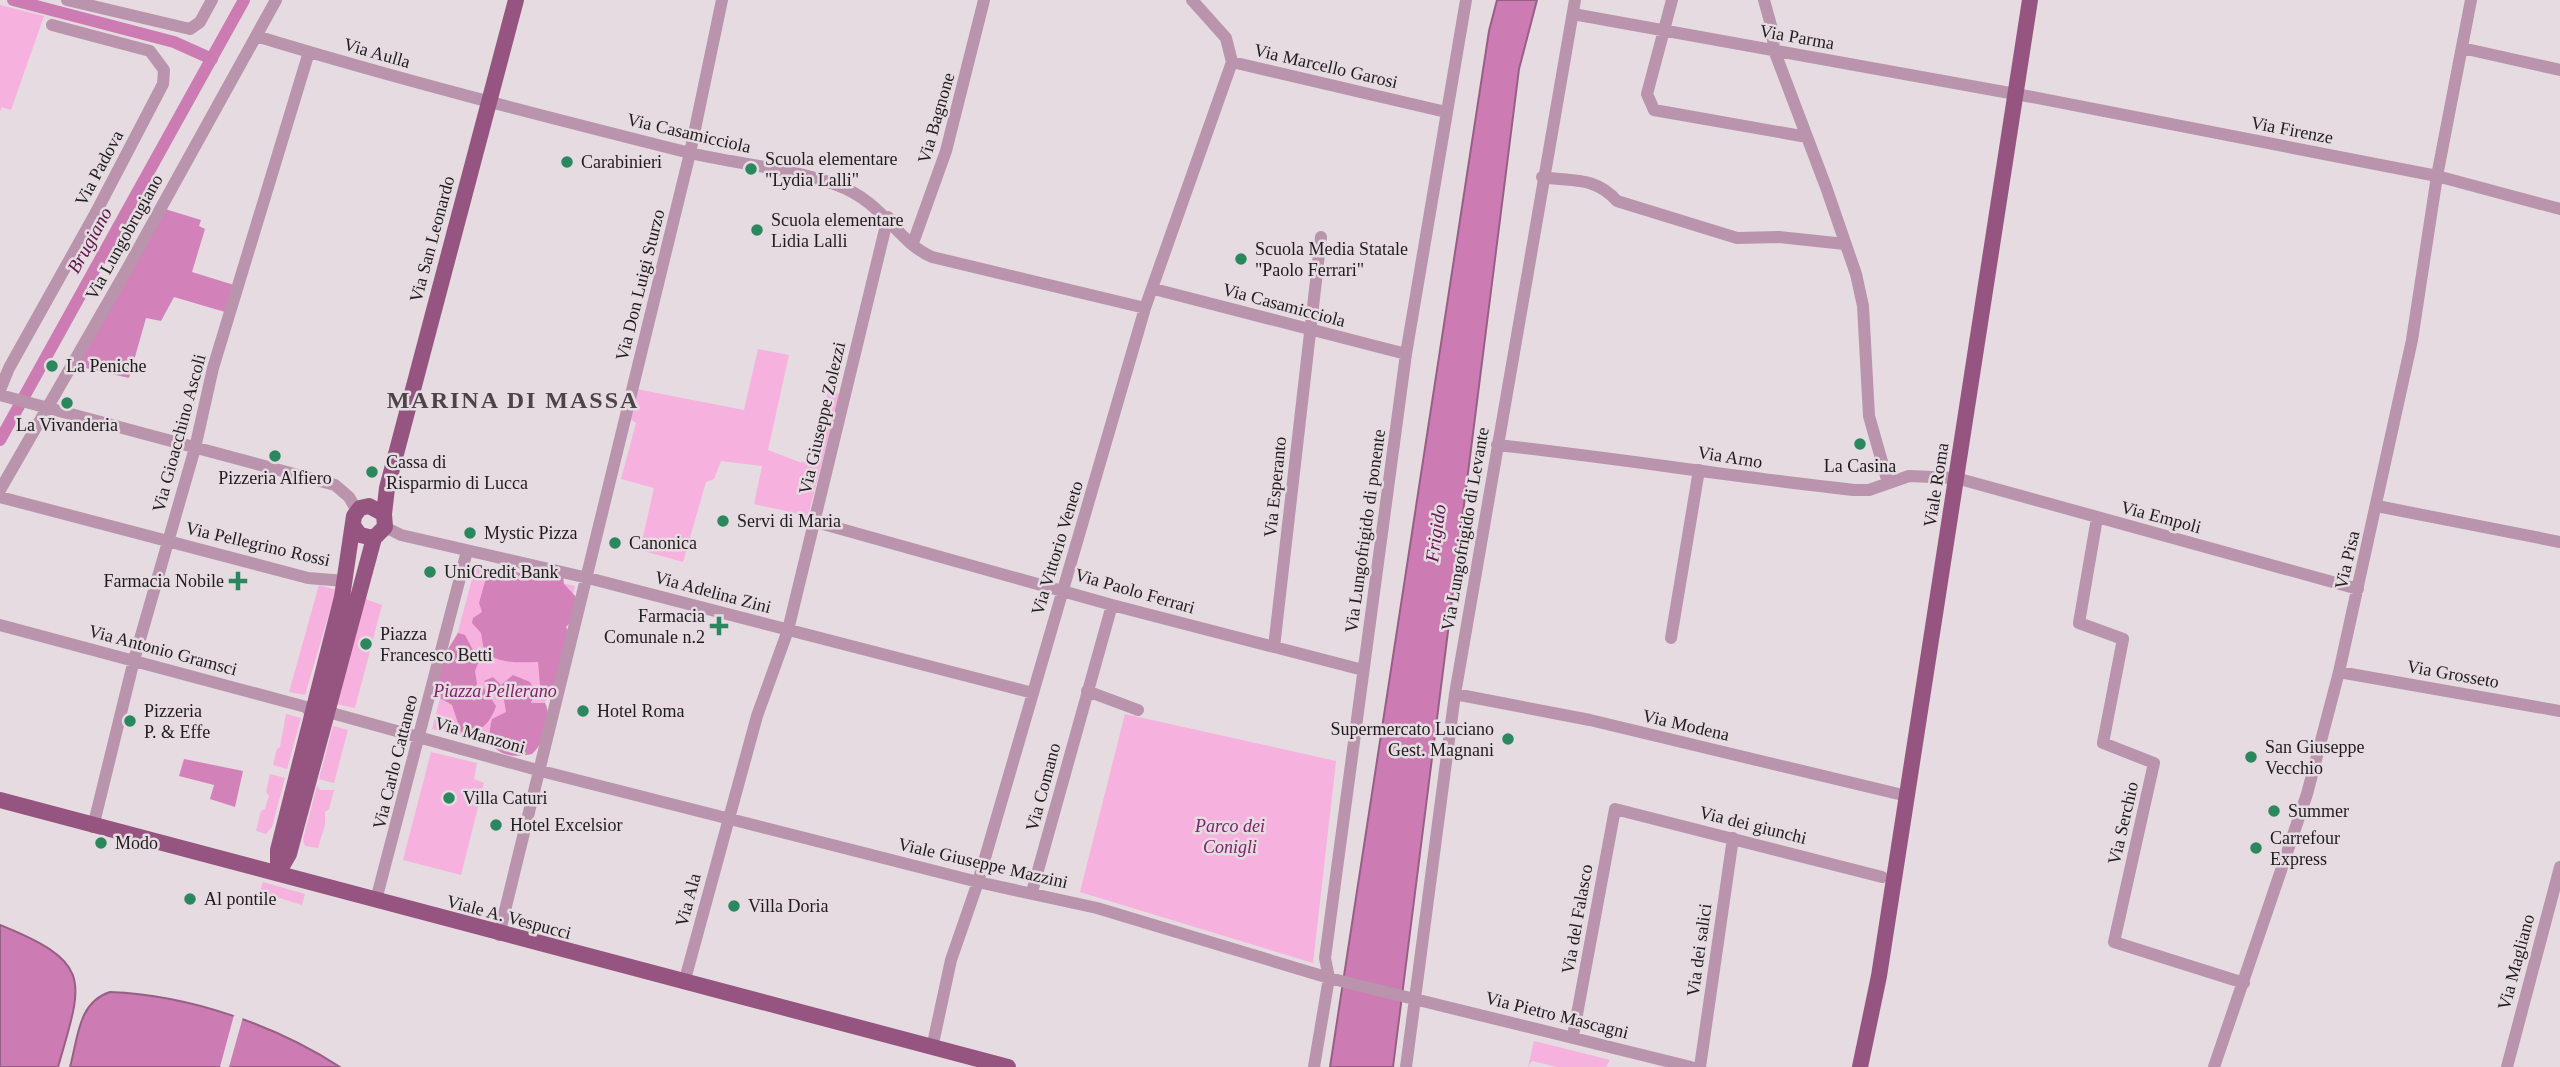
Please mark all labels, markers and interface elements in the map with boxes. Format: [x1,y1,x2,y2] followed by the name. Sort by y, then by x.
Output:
[1758,21,1836,53] street label: Via Parma
[341,34,413,72] street label: Via Aulla
[1252,40,1400,92] street label: Via Marcello Garosi
[914,70,958,166] street label: Via Bagnone
[625,109,753,157] street label: Via Casamicciola
[2249,112,2335,148] street label: Via Firenze
[71,127,127,209] street label: Via Padova
[765,149,897,190] place label: Scuola elementare "Lydia Lalli"
[581,152,662,172] place label: Carabinieri
[559,154,575,170] marker: Carabinieri
[743,161,759,177] marker: Scuola elementare "Lydia Lalli"
[81,171,167,303] street label: Via Lungobrugiano
[406,174,458,304] street label: Via San Leonardo
[63,204,116,277] water label: Brugiano
[611,207,669,363] street label: Via Don Luigi Sturzo
[771,210,903,251] place label: Scuola elementare Lidia Lalli
[749,222,765,238] marker: Scuola elementare Lidia Lalli
[1255,239,1408,280] place label: Scuola Media Statale "Paolo Ferrari"
[1233,251,1249,267] marker: Scuola Media Statale "Paolo Ferrari"
[1220,279,1348,331] street label: Via Casamicciola
[795,340,849,496] street label: Via Giuseppe Zolezzi
[148,352,210,514] street label: Via Gioacchino Ascoli
[66,356,146,376] place label: La Peniche
[44,358,60,374] marker: La Peniche
[387,387,639,413] district label: MARINA DI MASSA
[59,395,75,411] marker: La Vivanderia
[16,415,118,435] place label: La Vivanderia
[1437,426,1493,632] street label: Via Lungofrigido di Levante
[1341,428,1389,634] street label: Via Lungofrigido di ponente
[1260,436,1290,538] street label: Via Esperanto
[1852,436,1868,452] marker: La Casina
[1919,441,1953,529] street label: Viale Roma
[1696,442,1764,472] street label: Via Arno
[267,448,283,464] marker: Pizzeria Alfiero
[386,452,528,493] place label: Cassa di Risparmio di Lucca
[1824,456,1896,476] place label: La Casina
[364,464,380,480] marker: Cassa di Risparmio di Lucca
[218,468,332,488] place label: Pizzeria Alfiero
[1027,479,1087,617] street label: Via Vittorio Veneto
[2119,497,2203,537] street label: Via Empoli
[1421,503,1450,564] water label: Frigido
[737,511,841,531] place label: Servi di Maria
[715,513,731,529] marker: Servi di Maria
[184,518,332,570] street label: Via Pellegrino Rossi
[484,523,577,543] place label: Mystic Pizza
[462,525,478,541] marker: Mystic Pizza
[2331,529,2363,591] street label: Via Pisa
[629,533,697,553] place label: Canonica
[607,535,623,551] marker: Canonica
[444,562,559,582] place label: UniCredit Bank
[422,564,438,580] marker: UniCredit Bank
[1073,564,1197,618] street label: Via Paolo Ferrari
[653,567,773,617] street label: Via Adelina Zini
[104,571,224,591] place label: Farmacia Nobile
[230,573,246,589] marker: Farmacia Nobile
[604,606,705,647] place label: Farmacia Comunale n.2
[711,618,727,634] marker: Farmacia Comunale n.2
[87,621,239,679] street label: Via Antonio Gramsci
[380,624,492,665] place label: Piazza Francesco Betti
[358,636,374,652] marker: Piazza Francesco Betti
[2405,656,2501,692] street label: Via Grosseto
[432,681,557,701] park label: Piazza Pellerano
[369,693,421,831] street label: Via Carlo Cattaneo
[144,701,210,742] place label: Pizzeria P. & Effe
[597,701,685,721] place label: Hotel Roma
[575,703,591,719] marker: Hotel Roma
[1641,705,1731,745] street label: Via Modena
[122,713,138,729] marker: Pizzeria P. & Effe
[432,713,528,757] street label: Via Manzoni
[1331,719,1494,760] place label: Supermercato Luciano Gest. Magnani
[1500,731,1516,747] marker: Supermercato Luciano Gest. Magnani
[2265,737,2364,778] place label: San Giuseppe Vecchio
[1022,741,1064,833] street label: Via Comano
[2243,749,2259,765] marker: San Giuseppe Vecchio
[2104,780,2142,866] street label: Via Serchio
[463,788,547,808] place label: Villa Caturi
[441,790,457,806] marker: Villa Caturi
[2288,801,2349,821] place label: Summer
[1697,802,1809,848] street label: Via dei giunchi
[2266,803,2282,819] marker: Summer
[510,815,622,835] place label: Hotel Excelsior
[1194,816,1265,857] park label: Parco dei Conigli
[488,817,504,833] marker: Hotel Excelsior
[2270,828,2340,869] place label: Carrefour Express
[115,833,158,853] place label: Modo
[896,834,1070,892] street label: Viale Giuseppe Mazzini
[93,835,109,851] marker: Modo
[2248,840,2264,856] marker: Carrefour Express
[1558,863,1596,975] street label: Via del Falasco
[671,871,705,929] street label: Via Ala
[204,889,277,909] place label: Al pontile
[182,891,198,907] marker: Al pontile
[445,891,573,943] street label: Viale A. Vespucci
[748,896,828,916] place label: Villa Doria
[726,898,742,914] marker: Villa Doria
[1683,902,1715,998] street label: Via dei salici
[2494,912,2538,1012] street label: Via Magliano
[1483,988,1631,1042] street label: Via Pietro Mascagni

